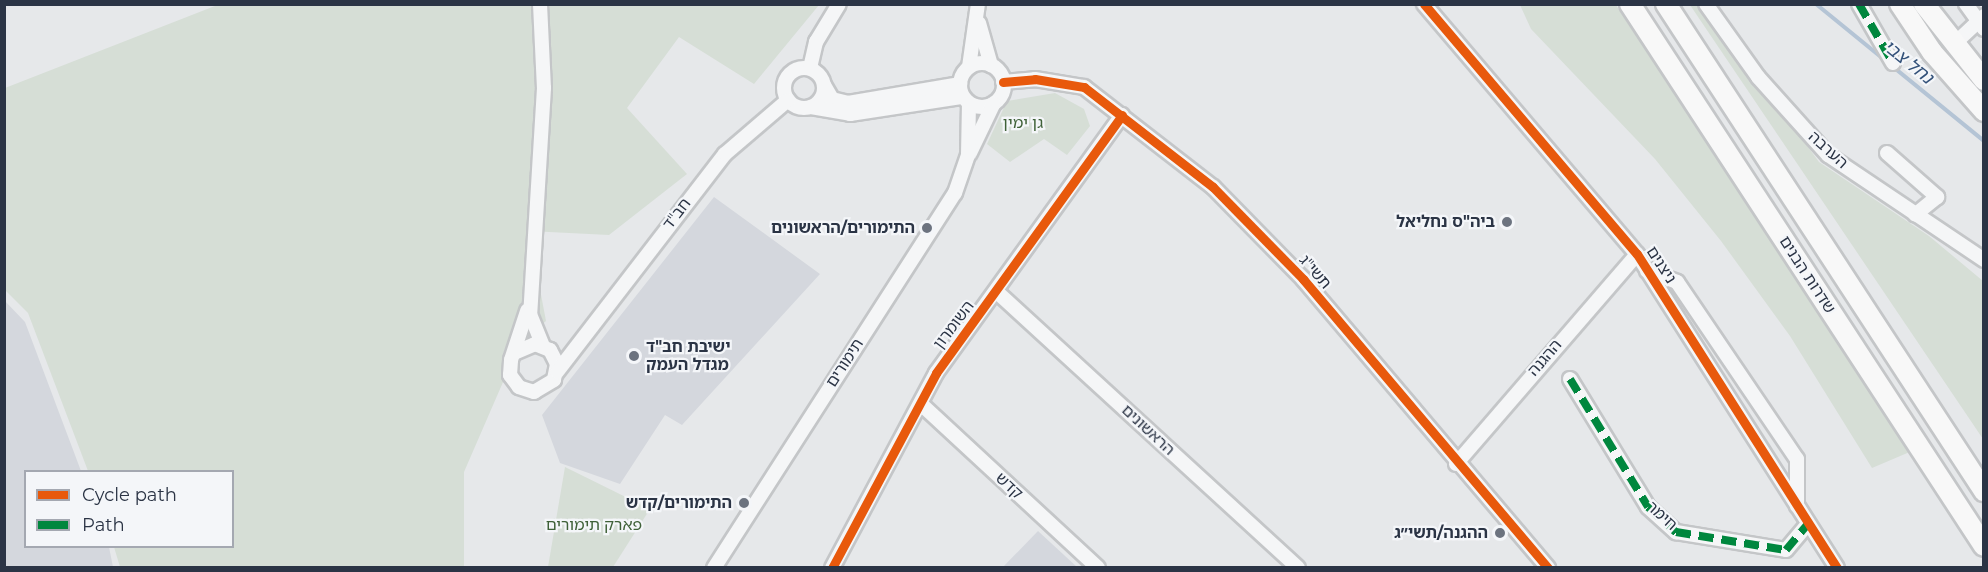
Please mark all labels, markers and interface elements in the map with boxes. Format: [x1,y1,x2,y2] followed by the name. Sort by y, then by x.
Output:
[1879,35,1937,89] water label: נחל צבי
[1003,113,1043,133] park label: גן ימין
[1804,127,1852,173] street label: הערבה
[659,195,695,233] street label: חב"ד
[1396,212,1495,232] place label: ביה"ס נחליאל
[1500,215,1514,229] marker: ביה"ס נחליאל
[771,218,915,238] place label: התימורים/הראשונים
[920,221,934,235] marker: התימורים/הראשונים
[1775,233,1839,317] street label: שדרות הבנים
[1642,243,1680,287] street label: ניצנים
[1295,251,1335,293] street label: תשי"ג
[930,297,978,353] street label: השומרון
[822,335,868,391] street label: תימורים
[1524,336,1566,380] street label: ההגנה
[646,337,730,375] place label: ישיבת חב"ד מגדל העמק
[627,349,641,363] marker: ישיבת חב"ד מגדל העמק
[1117,401,1179,459] street label: הראשונים
[991,469,1027,503] street label: קדש
[24,470,234,548] legend
[82,484,177,506] text: Cycle path
[626,493,732,513] place label: התימורים/קדש
[737,496,751,510] marker: התימורים/קדש
[1643,497,1681,535] street label: חימר
[82,514,125,536] text: Path
[546,515,642,535] park label: פארק תימורים
[1394,523,1488,543] place label: ההגנה/תשי״ג
[1493,526,1507,540] marker: ההגנה/תשי״ג

